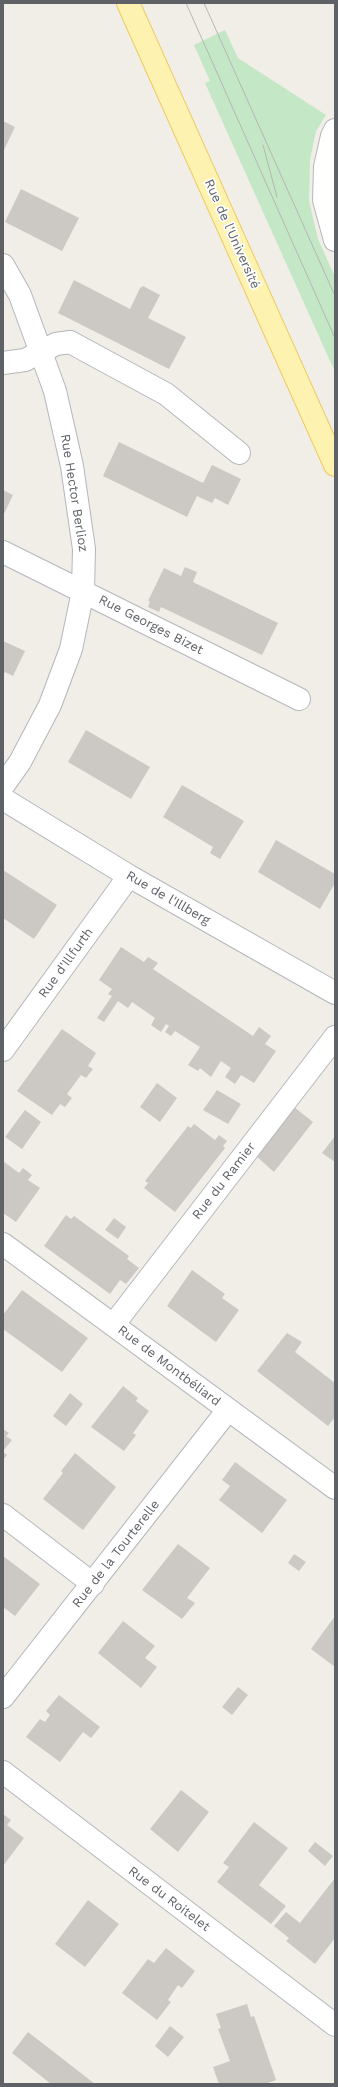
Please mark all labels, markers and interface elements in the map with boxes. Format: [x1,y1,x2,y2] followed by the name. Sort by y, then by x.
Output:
[201,177,263,291] street label: Rue de l'Université
[57,433,91,553] street label: Rue Hector Berlioz
[96,592,206,658] street label: Rue Georges Bizet
[123,868,213,928] street label: Rue de l'Illberg
[35,925,97,1001] street label: Rue d'Illfurth
[189,1139,259,1223] street label: Rue du Ramier
[115,1322,223,1410] street label: Rue de Montbéliard
[69,1497,163,1611] street label: Rue de la Tourterelle
[125,1863,213,1935] street label: Rue du Roitelet

